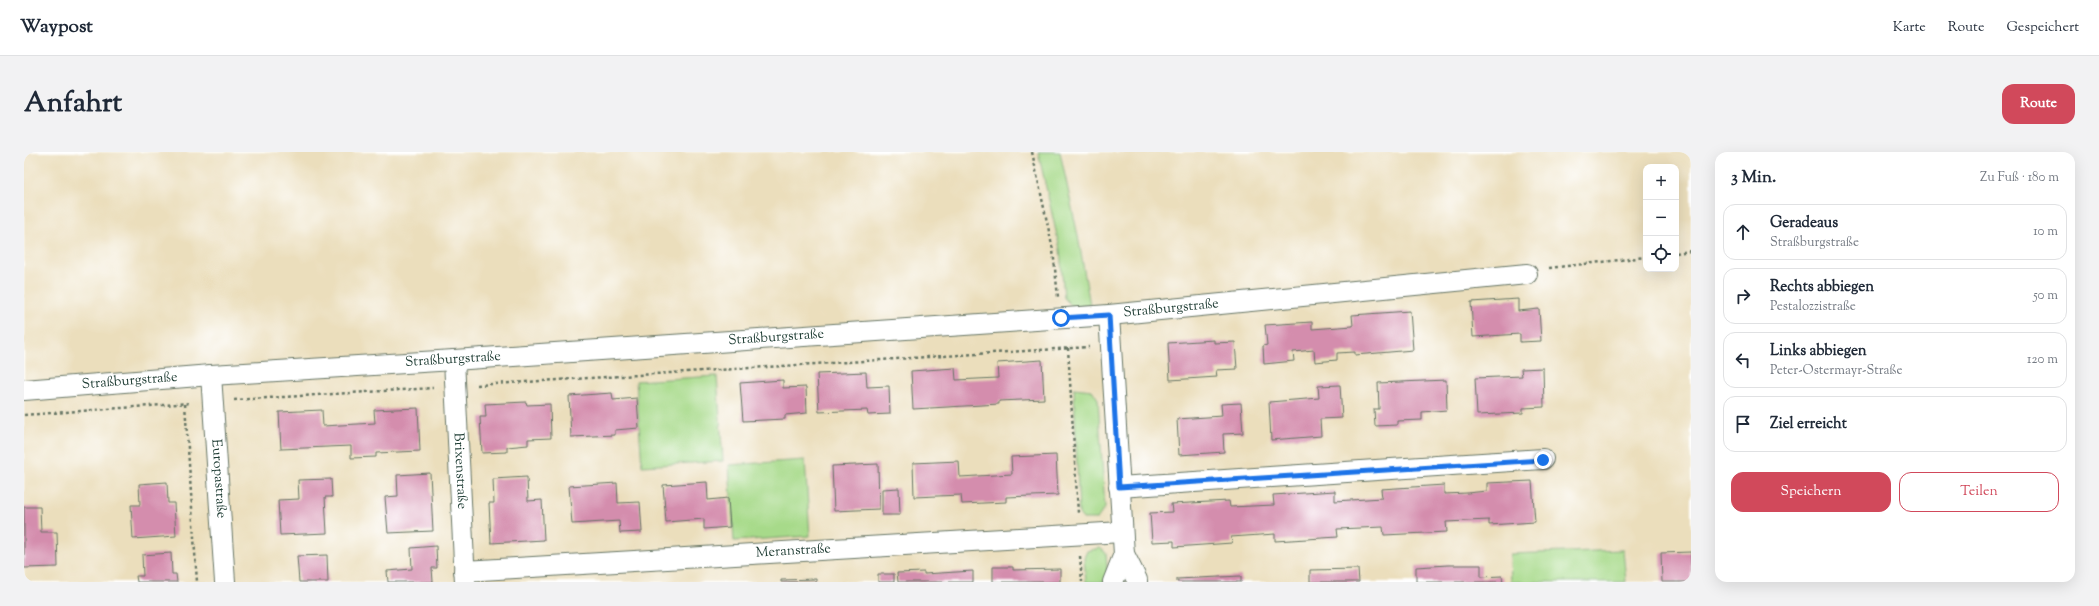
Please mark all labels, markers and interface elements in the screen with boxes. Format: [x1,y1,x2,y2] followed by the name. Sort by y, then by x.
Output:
[20,14,93,41] text: Waypost
[1893,18,1926,38] text: Karte
[1948,18,1984,38] text: Route
[2006,18,2079,38] text: Gespeichert
[24,84,122,124] text: Anfahrt
[2002,84,2075,124] button: Route
[1643,164,1679,272] map controls
[1643,164,1679,200] button: +
[1731,166,1776,190] text: 3 Min.
[1980,169,2059,187] text: Zu Fuß · 180 m
[1643,200,1679,236] button: −
[1770,213,1838,234] text: Geradeaus
[1732,221,1754,243] icon: ahead
[2033,223,2058,241] text: 10 m
[1770,234,1859,252] text: Straßburgstraße
[1643,236,1679,272] button: locate
[1770,277,1874,298] text: Rechts abbiegen
[1732,285,1754,307] icon: right
[2033,287,2058,305] text: 50 m
[1122,294,1220,324] street label: Straßburgstraße
[1770,298,1856,316] text: Pestalozzistraße
[1052,309,1070,327] route start
[728,325,825,351] street label: Straßburgstraße
[1770,341,1867,362] text: Links abbiegen
[404,347,501,373] street label: Straßburgstraße
[1732,349,1754,371] icon: left
[2027,351,2058,369] text: 120 m
[1770,362,1902,380] text: Peter-Ostermayr-Straße
[81,368,178,395] street label: Straßburgstraße
[1732,413,1754,435] icon: arrive
[1770,414,1847,435] text: Ziel erreicht
[448,432,471,509] street label: Brixenstraße
[205,438,231,519] street label: Europastraße
[1534,451,1552,469] route end
[1731,472,1891,512] button: Speichern
[1899,472,2059,512] button: Teilen
[755,539,832,564] street label: Meranstraße

